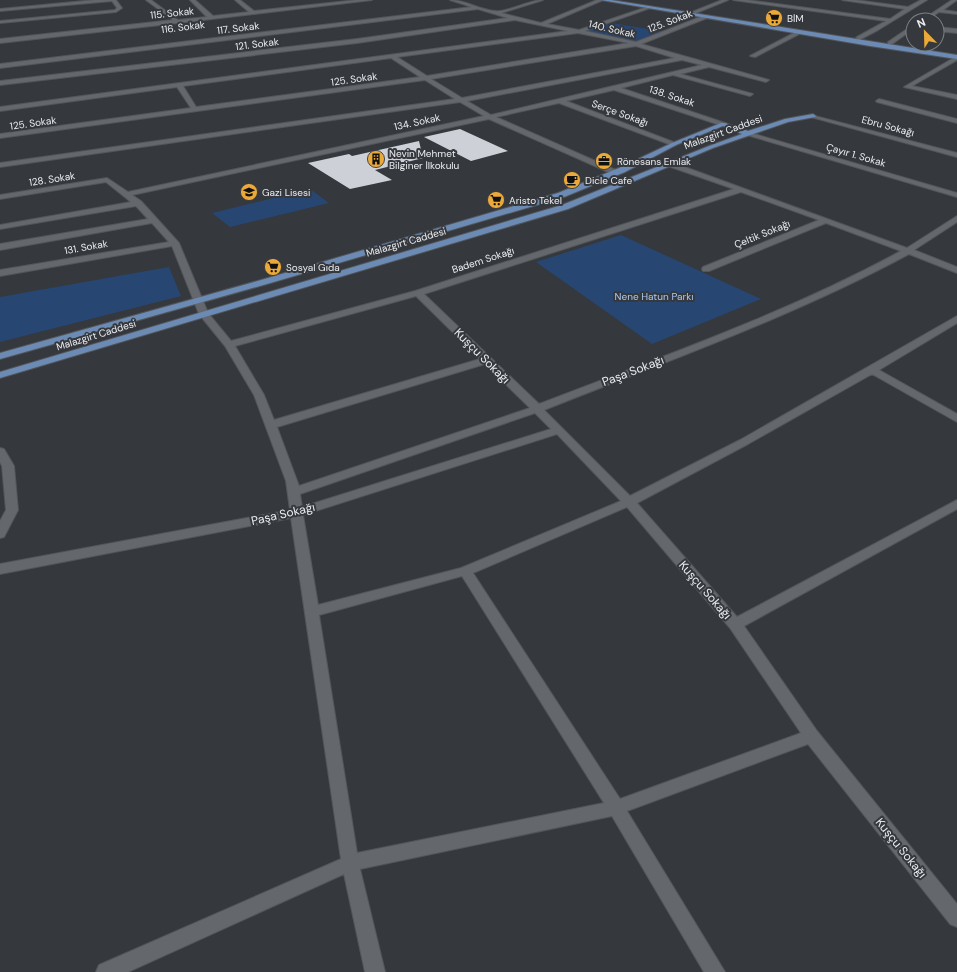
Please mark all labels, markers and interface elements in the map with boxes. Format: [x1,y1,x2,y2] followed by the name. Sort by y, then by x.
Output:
[149,4,195,22] street label: 115. Sokak
[646,7,694,35] street label: 125. Sokak
[764,8,784,28] supermarket icon: BİM
[787,12,804,25] place label: BİM
[905,12,945,52] north arrow
[915,15,928,31] text: N
[587,17,637,41] street label: 140. Sokak
[160,18,206,36] street label: 116. Sokak
[216,19,260,37] street label: 117. Sokak
[234,35,280,53] street label: 121. Sokak
[330,69,378,89] street label: 125. Sokak
[648,83,696,109] street label: 138. Sokak
[590,97,650,129] street label: Serçe Sokağı
[393,111,441,133] street label: 134. Sokak
[682,112,764,152] street label: Malazgirt Caddesi
[9,113,57,133] street label: 125. Sokak
[860,113,916,139] street label: Ebru Sokağı
[825,140,887,170] street label: Çayır 1. Sokak
[389,147,460,172] place label: Nevin Mehmet Bilginer İlkokulu
[366,149,386,169] building icon: Nevin Mehmet Bilginer İlkokulu
[594,151,614,171] office icon: Rönesans Emlak
[617,155,691,168] place label: Rönesans Emlak
[28,169,76,189] street label: 128. Sokak
[562,170,582,190] cafe icon: Dicle Cafe
[585,174,632,187] place label: Dicle Cafe
[239,182,259,202] school or university icon: Gazi Lisesi
[262,186,310,199] place label: Gazi Lisesi
[486,190,506,210] supermarket icon: Aristo Tekel
[509,194,562,207] place label: Aristo Tekel
[732,217,792,251] street label: Çeltik Sokağı
[364,224,448,260] street label: Malazgirt Caddesi
[63,237,109,257] street label: 131. Sokak
[450,244,516,276] street label: Badem Sokağı
[263,257,283,277] supermarket icon: Sosyal Gıda
[286,261,340,274] place label: Sosyal Gıda
[615,290,693,303] park label: Nene Hatun Parkı
[55,317,137,353] street label: Malazgirt Caddesi
[451,325,513,387] street label: Kuşçu Sokağı
[600,352,666,390] street label: Paşa Sokağı
[250,499,316,529] street label: Paşa Sokağı
[675,557,735,623] street label: Kuşçu Sokağı
[872,815,930,881] street label: Kuşçu Sokağı

